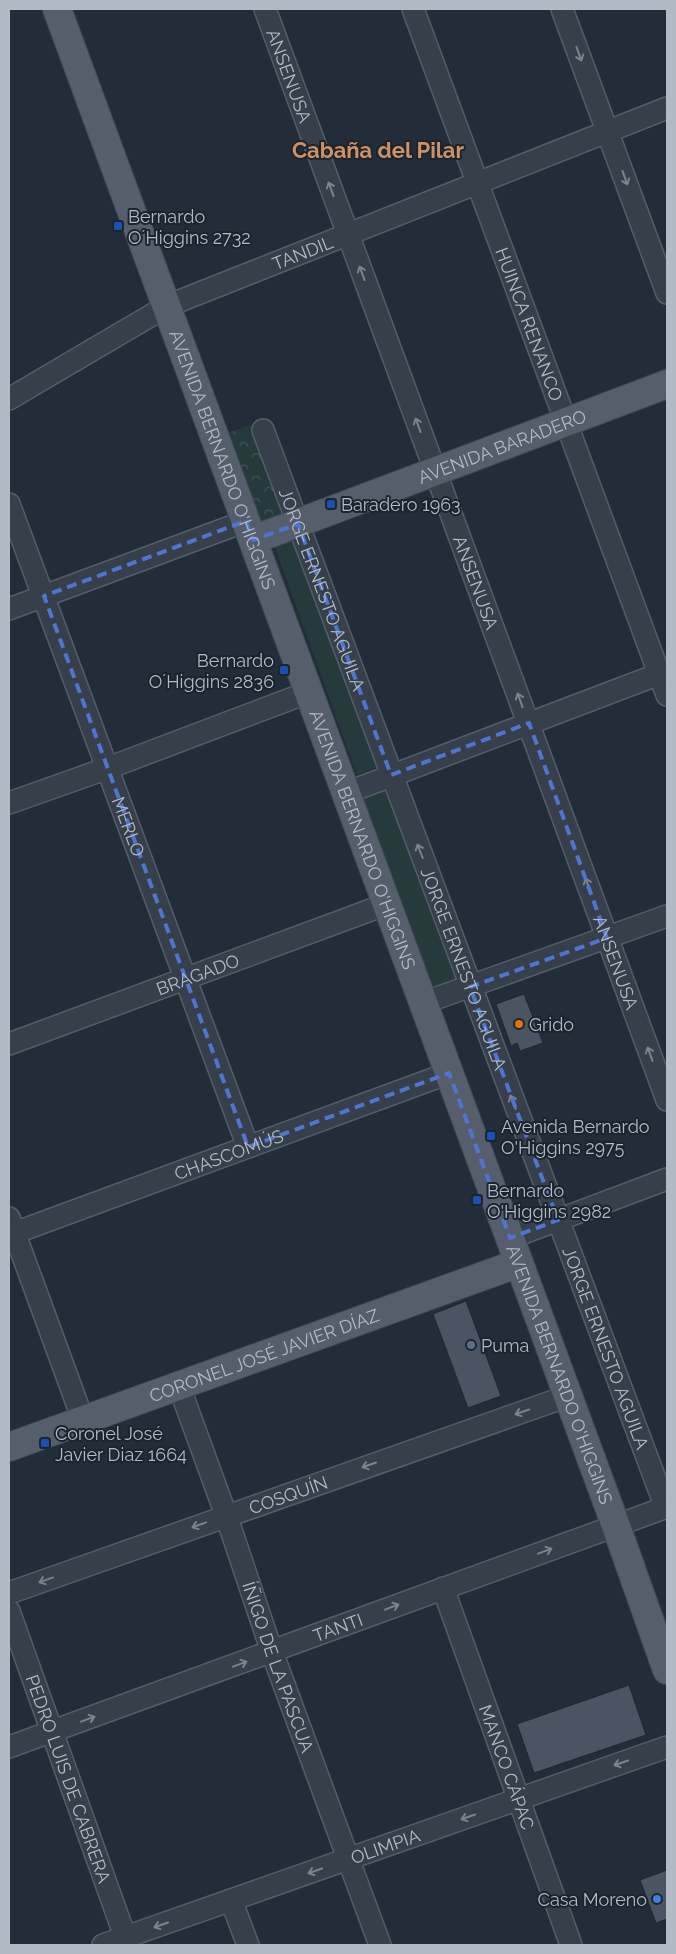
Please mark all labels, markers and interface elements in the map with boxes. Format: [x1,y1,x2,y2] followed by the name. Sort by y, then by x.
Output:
[263,26,316,125] street label: ANSENUSA
[575,46,584,62] one-way arrow
[292,137,464,163] district label: Cabaña del Pilar
[621,169,630,185] one-way arrow
[326,181,335,197] one-way arrow
[128,206,251,248] place label: Bernardo O´Higgins 2732
[112,220,124,232] marker: Bernardo O´Higgins 2732
[269,231,336,274] street label: TANDIL
[492,244,568,404] street label: HUINCA RENANCO
[357,265,366,281] one-way arrow
[166,327,280,592] street label: AVENIDA BERNARDO O'HIGGINS
[415,405,589,487] street label: AVENIDA BARADERO
[413,418,422,433] one-way arrow
[275,485,370,693] street label: JORGE ERNESTO AGUILA
[341,494,461,515] place label: Baradero 1963
[325,498,337,510] marker: Baradero 1963
[449,533,503,632] street label: ANSENUSA
[149,650,274,692] place label: Bernardo O´Higgins 2836
[278,664,290,676] marker: Bernardo O´Higgins 2836
[515,693,524,708] one-way arrow
[306,707,420,972] street label: AVENIDA BERNARDO O'HIGGINS
[108,794,150,859] street label: MERLO
[414,844,424,859] one-way arrow
[417,865,512,1073] street label: JORGE ERNESTO AGUILA
[583,878,592,893] one-way arrow
[589,913,643,1012] street label: ANSENUSA
[153,949,242,999] street label: BRAGADO
[529,1014,574,1035] place label: Grido
[513,1018,525,1030] marker: Grido
[645,1047,654,1062] one-way arrow
[508,1094,517,1110] one-way arrow
[501,1116,650,1158] place label: Avenida Bernardo O'Higgins 2975
[171,1124,286,1184] street label: CHASCOMÚS
[485,1130,497,1142] marker: Avenida Bernardo O'Higgins 2975
[487,1180,611,1222] place label: Bernardo O'Higgins 2982
[471,1194,483,1206] marker: Bernardo O'Higgins 2982
[503,1242,617,1507] street label: AVENIDA BERNARDO O'HIGGINS
[559,1244,654,1452] street label: JORGE ERNESTO AGUILA
[146,1304,382,1406] street label: CORONEL JOSÉ JAVIER DÍAZ
[481,1335,529,1356] place label: Puma
[465,1339,477,1351] marker: Puma
[514,1407,530,1417] one-way arrow
[55,1423,187,1465] place label: Coronel José Javier Diaz 1664
[39,1437,51,1449] marker: Coronel José Javier Diaz 1664
[361,1461,377,1470] one-way arrow
[246,1471,330,1518] street label: COSQUÍN
[191,1521,207,1530] one-way arrow
[537,1546,552,1555] one-way arrow
[38,1575,54,1585] one-way arrow
[239,1578,319,1755] street label: ÍÑIGO DE LA PASCUA
[384,1602,400,1611] one-way arrow
[310,1608,366,1646] street label: TANTI
[232,1659,248,1668] one-way arrow
[22,1672,116,1886] street label: PEDRO LUIS DE CABRERA
[475,1702,539,1832] street label: MANCO CÁPAC
[79,1714,95,1723] one-way arrow
[614,1759,630,1768] one-way arrow
[461,1813,476,1822] one-way arrow
[348,1824,423,1868] street label: OLIMPIA
[307,1867,323,1876] one-way arrow
[538,1889,647,1910] place label: Casa Moreno
[651,1893,663,1905] marker: Casa Moreno
[154,1920,170,1930] one-way arrow

